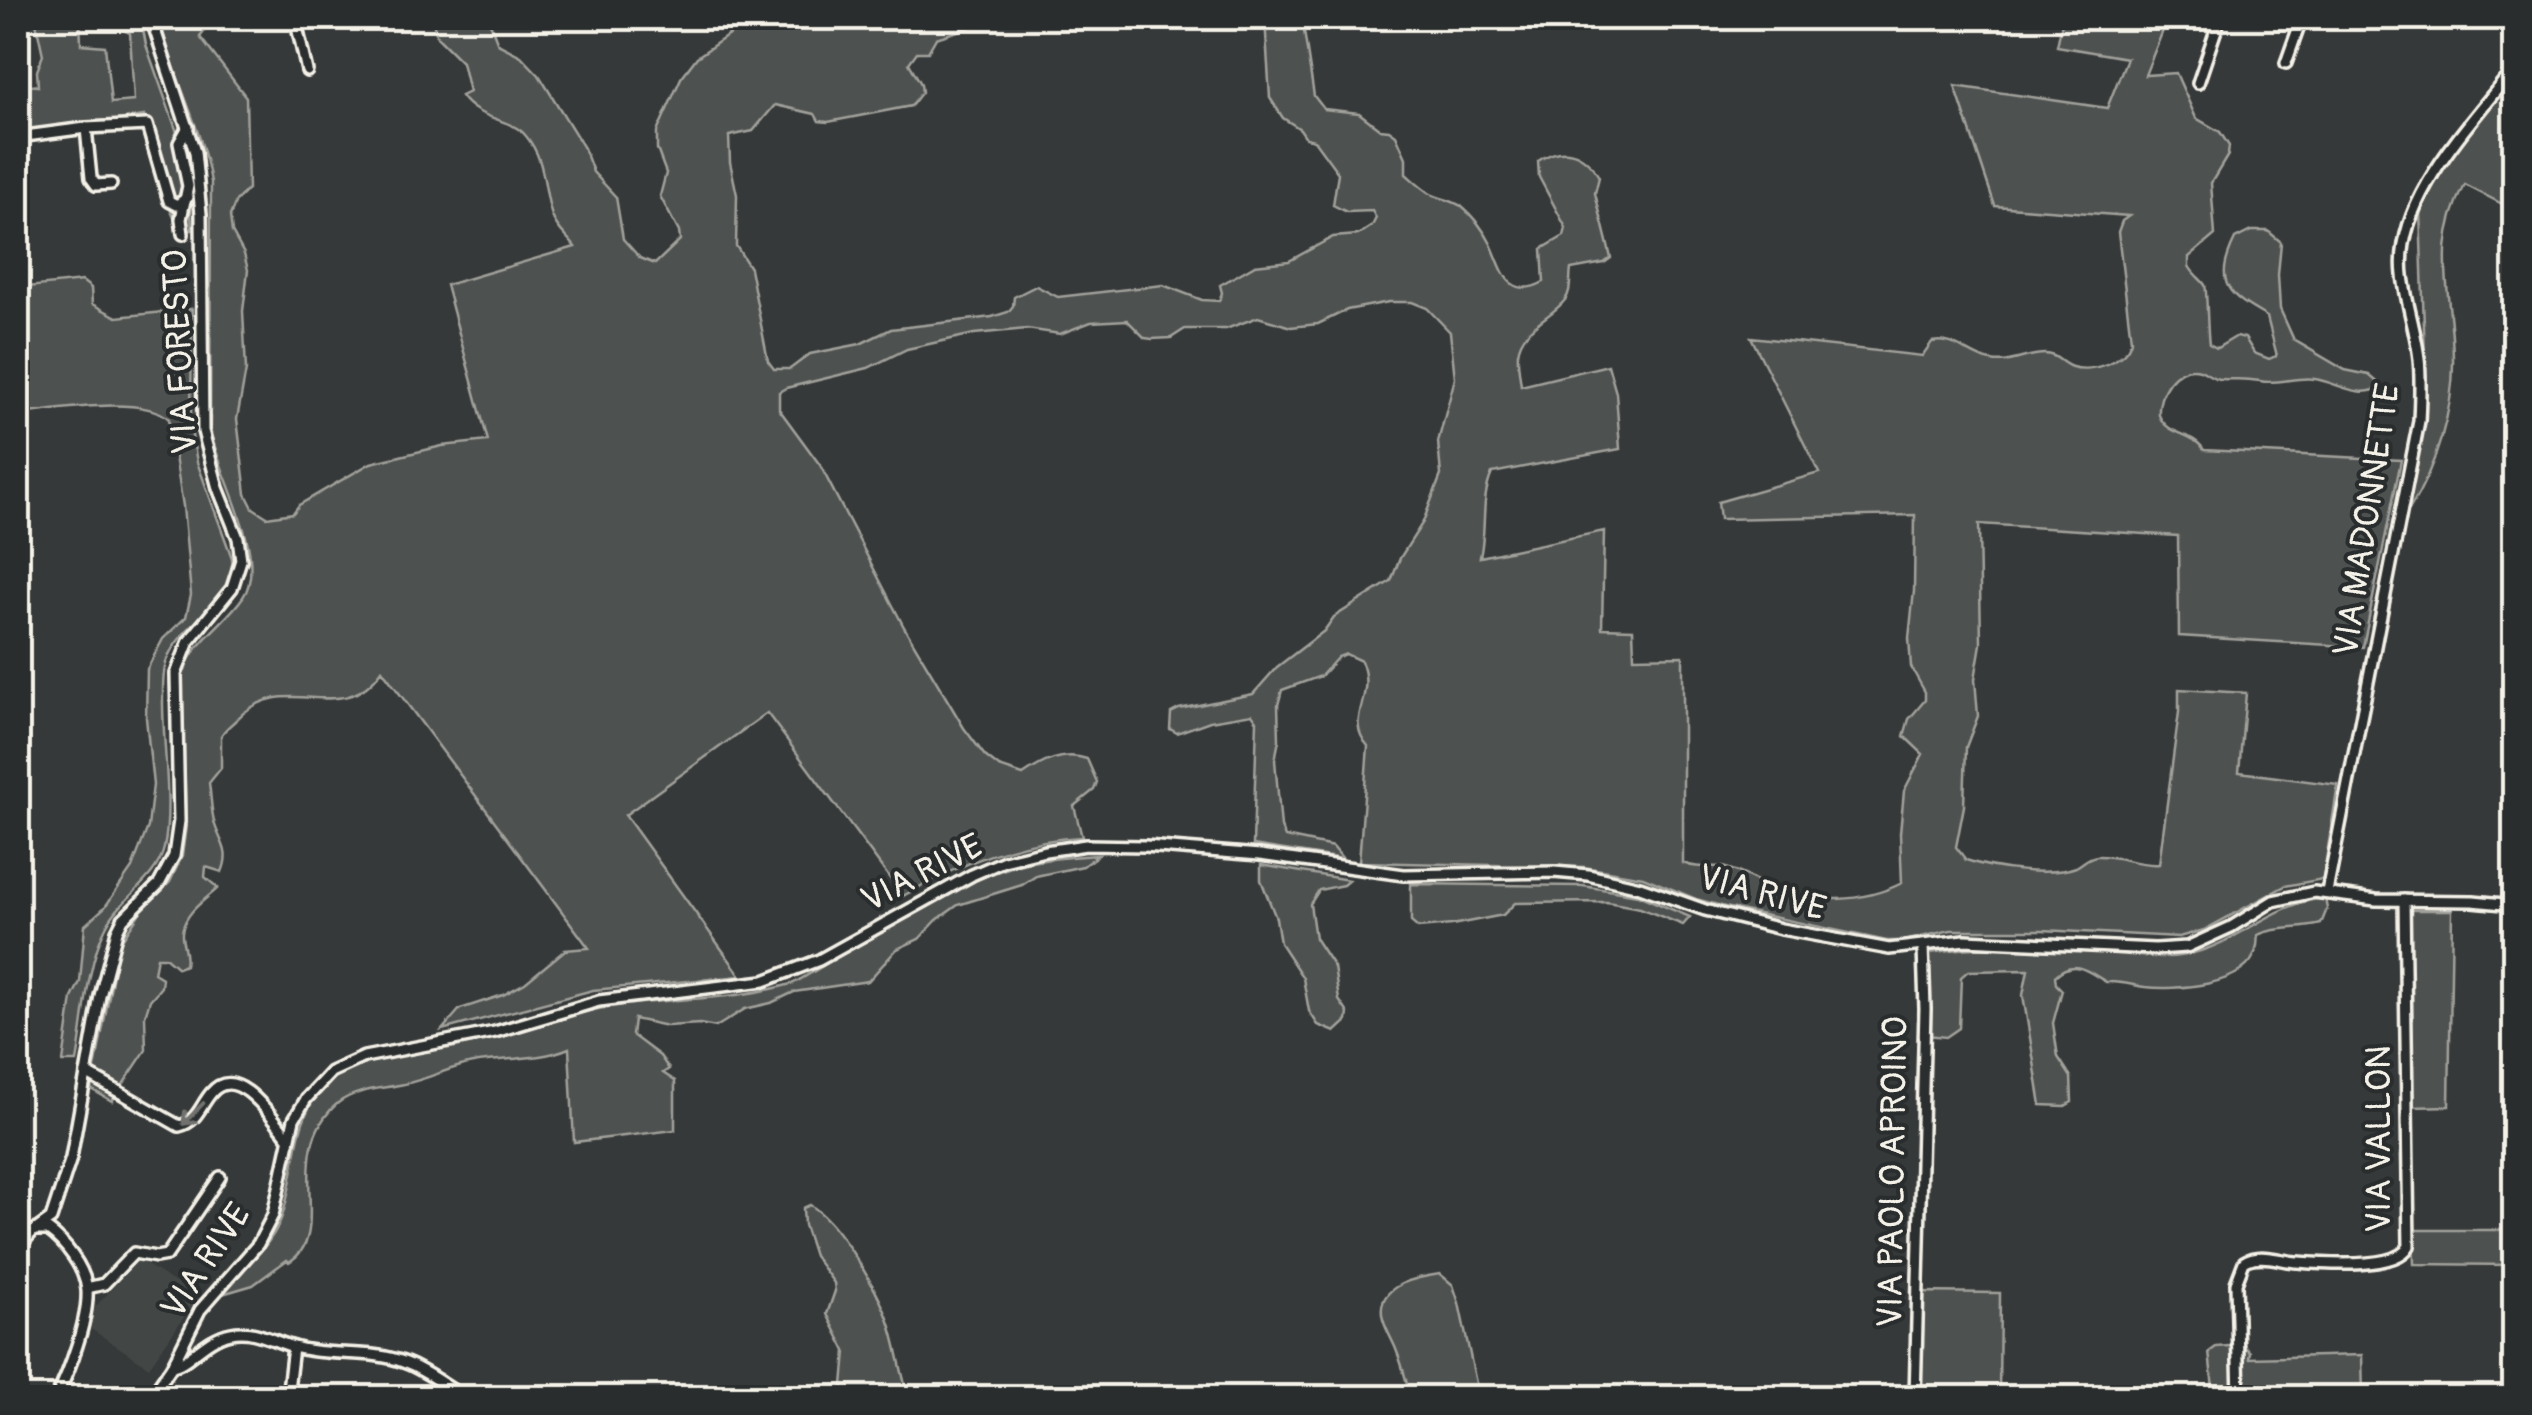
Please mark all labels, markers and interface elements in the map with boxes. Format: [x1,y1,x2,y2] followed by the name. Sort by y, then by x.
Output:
[153,249,207,455] street label: VIA FORESTO
[2324,380,2410,660] street label: VIA MADONNETTE
[854,824,990,922] street label: VIA RIVE
[1693,855,1831,931] street label: VIA RIVE
[1868,1016,1918,1328] street label: VIA PAOLO APROINO
[2357,1045,2401,1233] street label: VIA VALLON
[182,1100,206,1126] one-way arrow
[151,1195,261,1327] street label: VIA RIVE

